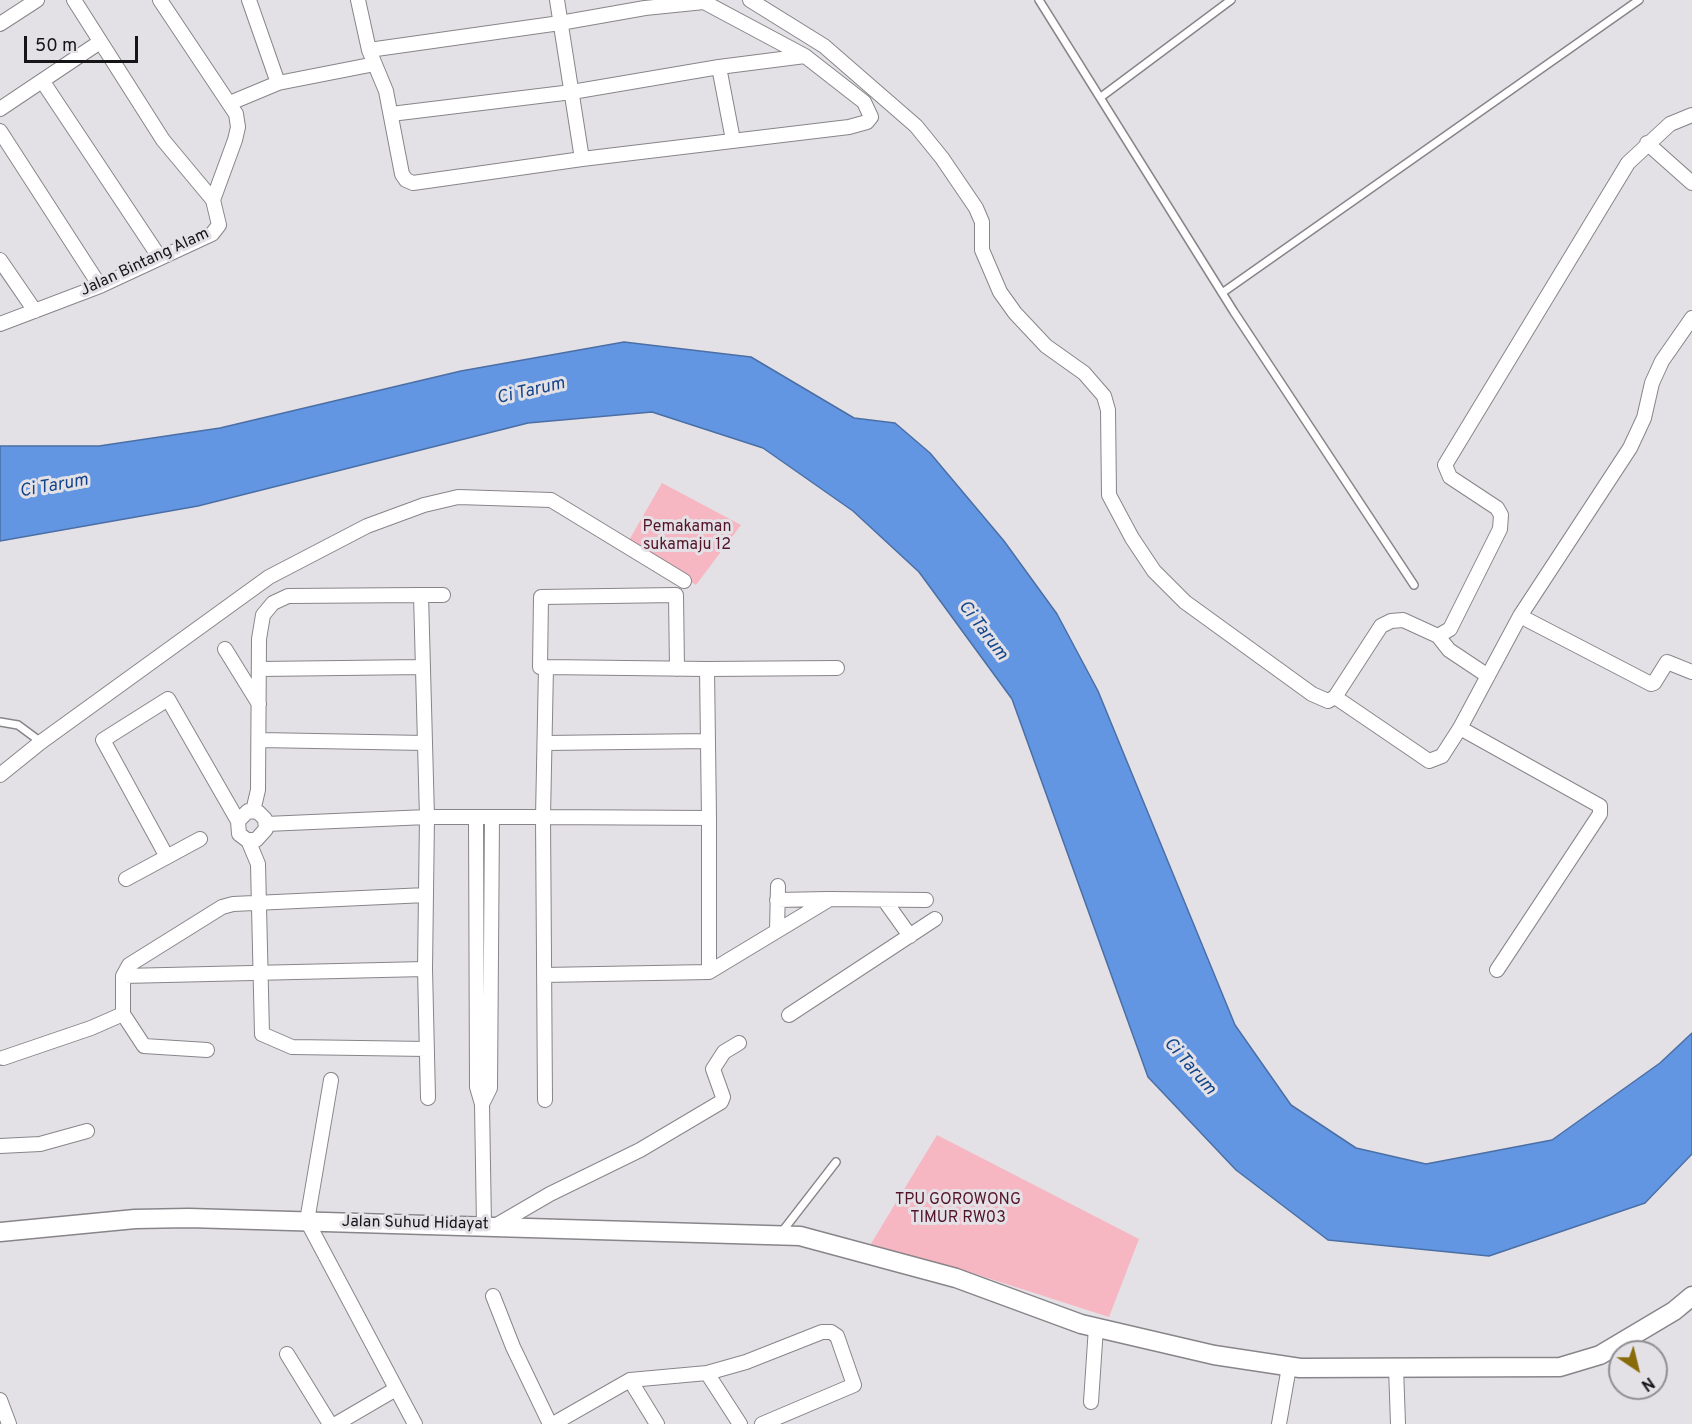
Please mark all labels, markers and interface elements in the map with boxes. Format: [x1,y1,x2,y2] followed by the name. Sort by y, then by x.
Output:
[27,24,141,62] scale bar
[35,35,77,58] text: 50 m
[78,225,212,301] street label: Jalan Bintang Alam
[495,374,567,410] water label: Ci Tarum
[18,470,90,504] water label: Ci Tarum
[643,518,731,556] park label: Pemakaman sukamaju 12
[953,597,1011,665] water label: Ci Tarum
[1158,1034,1220,1100] water label: Ci Tarum
[895,1191,1021,1229] park label: TPU GOROWONG TIMUR RW03
[341,1213,489,1235] street label: Jalan Suhud Hidayat
[1608,1340,1668,1400] north arrow
[1637,1372,1658,1395] text: N

